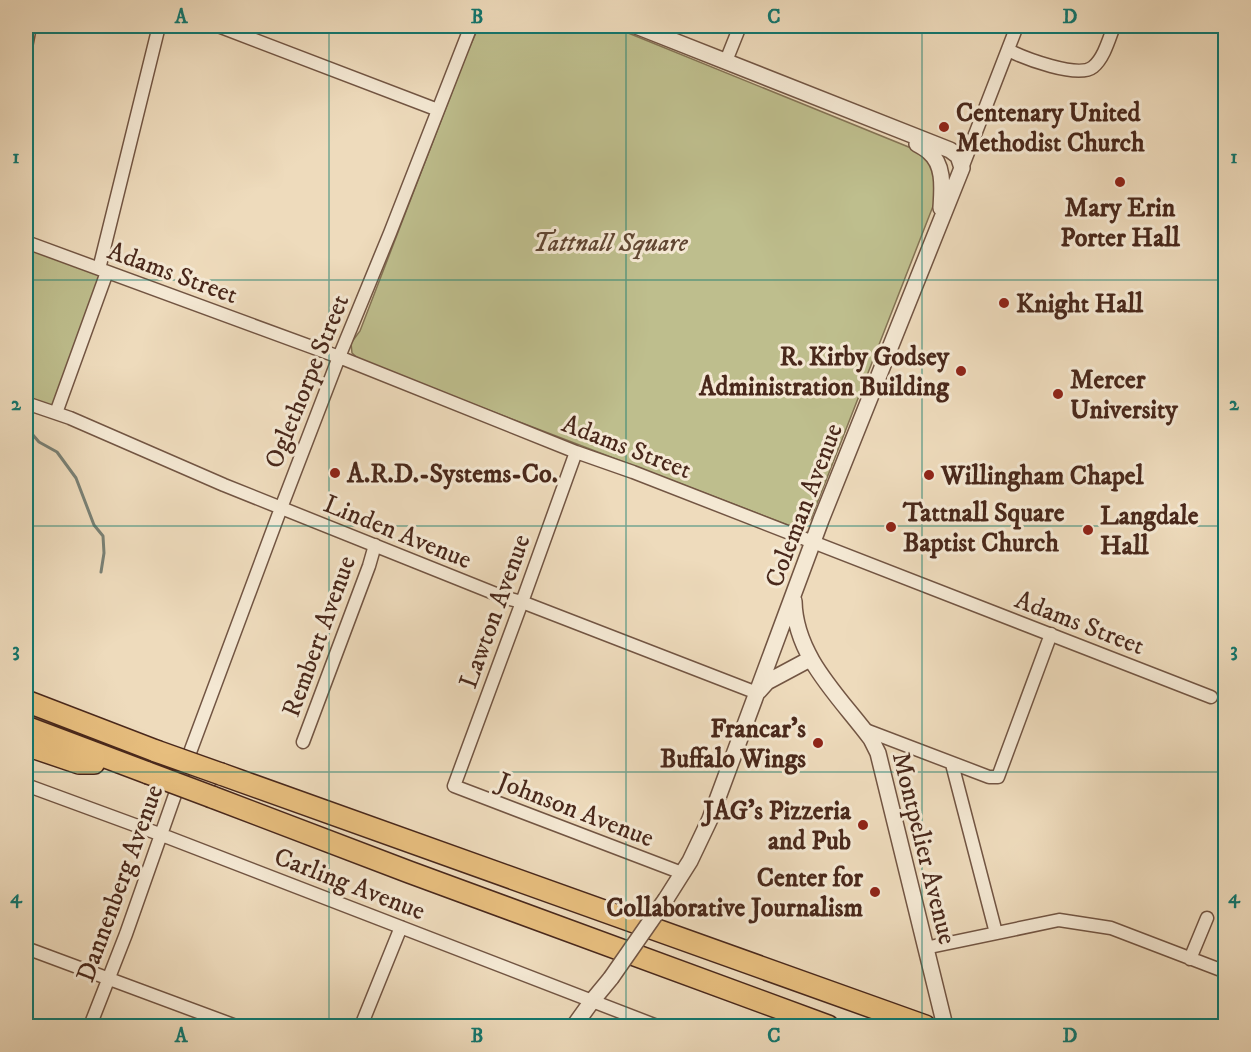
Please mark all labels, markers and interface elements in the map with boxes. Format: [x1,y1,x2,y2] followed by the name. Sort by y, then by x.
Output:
[174,5,189,30] text: A
[471,5,483,30] text: B
[767,5,781,30] text: C
[1063,5,1078,30] text: D
[956,97,1145,160] place label: Centenary United Methodist Church
[937,120,951,134] marker: Centenary United Methodist Church
[12,145,20,170] text: 1
[1230,145,1238,170] text: 1
[1113,175,1127,189] marker: Mary Erin Porter Hall
[1060,192,1181,255] place label: Mary Erin Porter Hall
[533,227,689,260] park label: Tattnall Square
[103,235,242,312] street label: Adams Street
[1016,288,1144,321] place label: Knight Hall
[258,290,357,473] street label: Oglethorpe Street
[997,296,1011,310] marker: Knight Hall
[698,341,950,404] place label: R. Kirby Godsey Administration Building
[954,364,968,378] marker: R. Kirby Godsey Administration Building
[1070,364,1178,427] place label: Mercer University
[1051,387,1065,401] marker: Mercer University
[11,392,22,417] text: 2
[1229,392,1240,417] text: 2
[557,408,696,487] street label: Adams Street
[758,419,851,592] street label: Coleman Avenue
[346,458,558,491] place label: A.R.D.-Systems-Co.
[940,460,1145,493] place label: Willingham Chapel
[328,466,342,480] marker: A.R.D.-Systems-Co.
[922,468,936,482] marker: Willingham Chapel
[319,488,476,577] street label: Linden Avenue
[902,497,1065,560] place label: Tattnall Square Baptist Church
[1100,500,1199,563] place label: Langdale Hall
[884,520,898,534] marker: Tattnall Square Baptist Church
[1081,523,1095,537] marker: Langdale Hall
[452,530,539,693] street label: Lawton Avenue
[275,552,364,722] street label: Rembert Avenue
[1010,584,1149,663] street label: Adams Street
[12,638,20,663] text: 3
[1230,638,1238,663] text: 3
[660,713,806,776] place label: Francar's Buffalo Wings
[811,736,825,750] marker: Francar's Buffalo Wings
[884,749,963,948] street label: Montpelier Avenue
[491,765,658,855] street label: Johnson Avenue
[69,780,171,987] street label: Dannenberg Avenue
[700,795,852,858] place label: JAG’s Pizzeria and Pub
[856,818,870,832] marker: JAG’s Pizzeria and Pub
[269,840,430,928] street label: Carling Avenue
[606,862,863,925] place label: Center for Collaborative Journalism
[10,885,23,910] text: 4
[868,885,882,899] marker: Center for Collaborative Journalism
[1228,885,1241,910] text: 4
[174,1024,189,1049] text: A
[471,1024,483,1049] text: B
[767,1024,781,1049] text: C
[1063,1024,1078,1049] text: D

